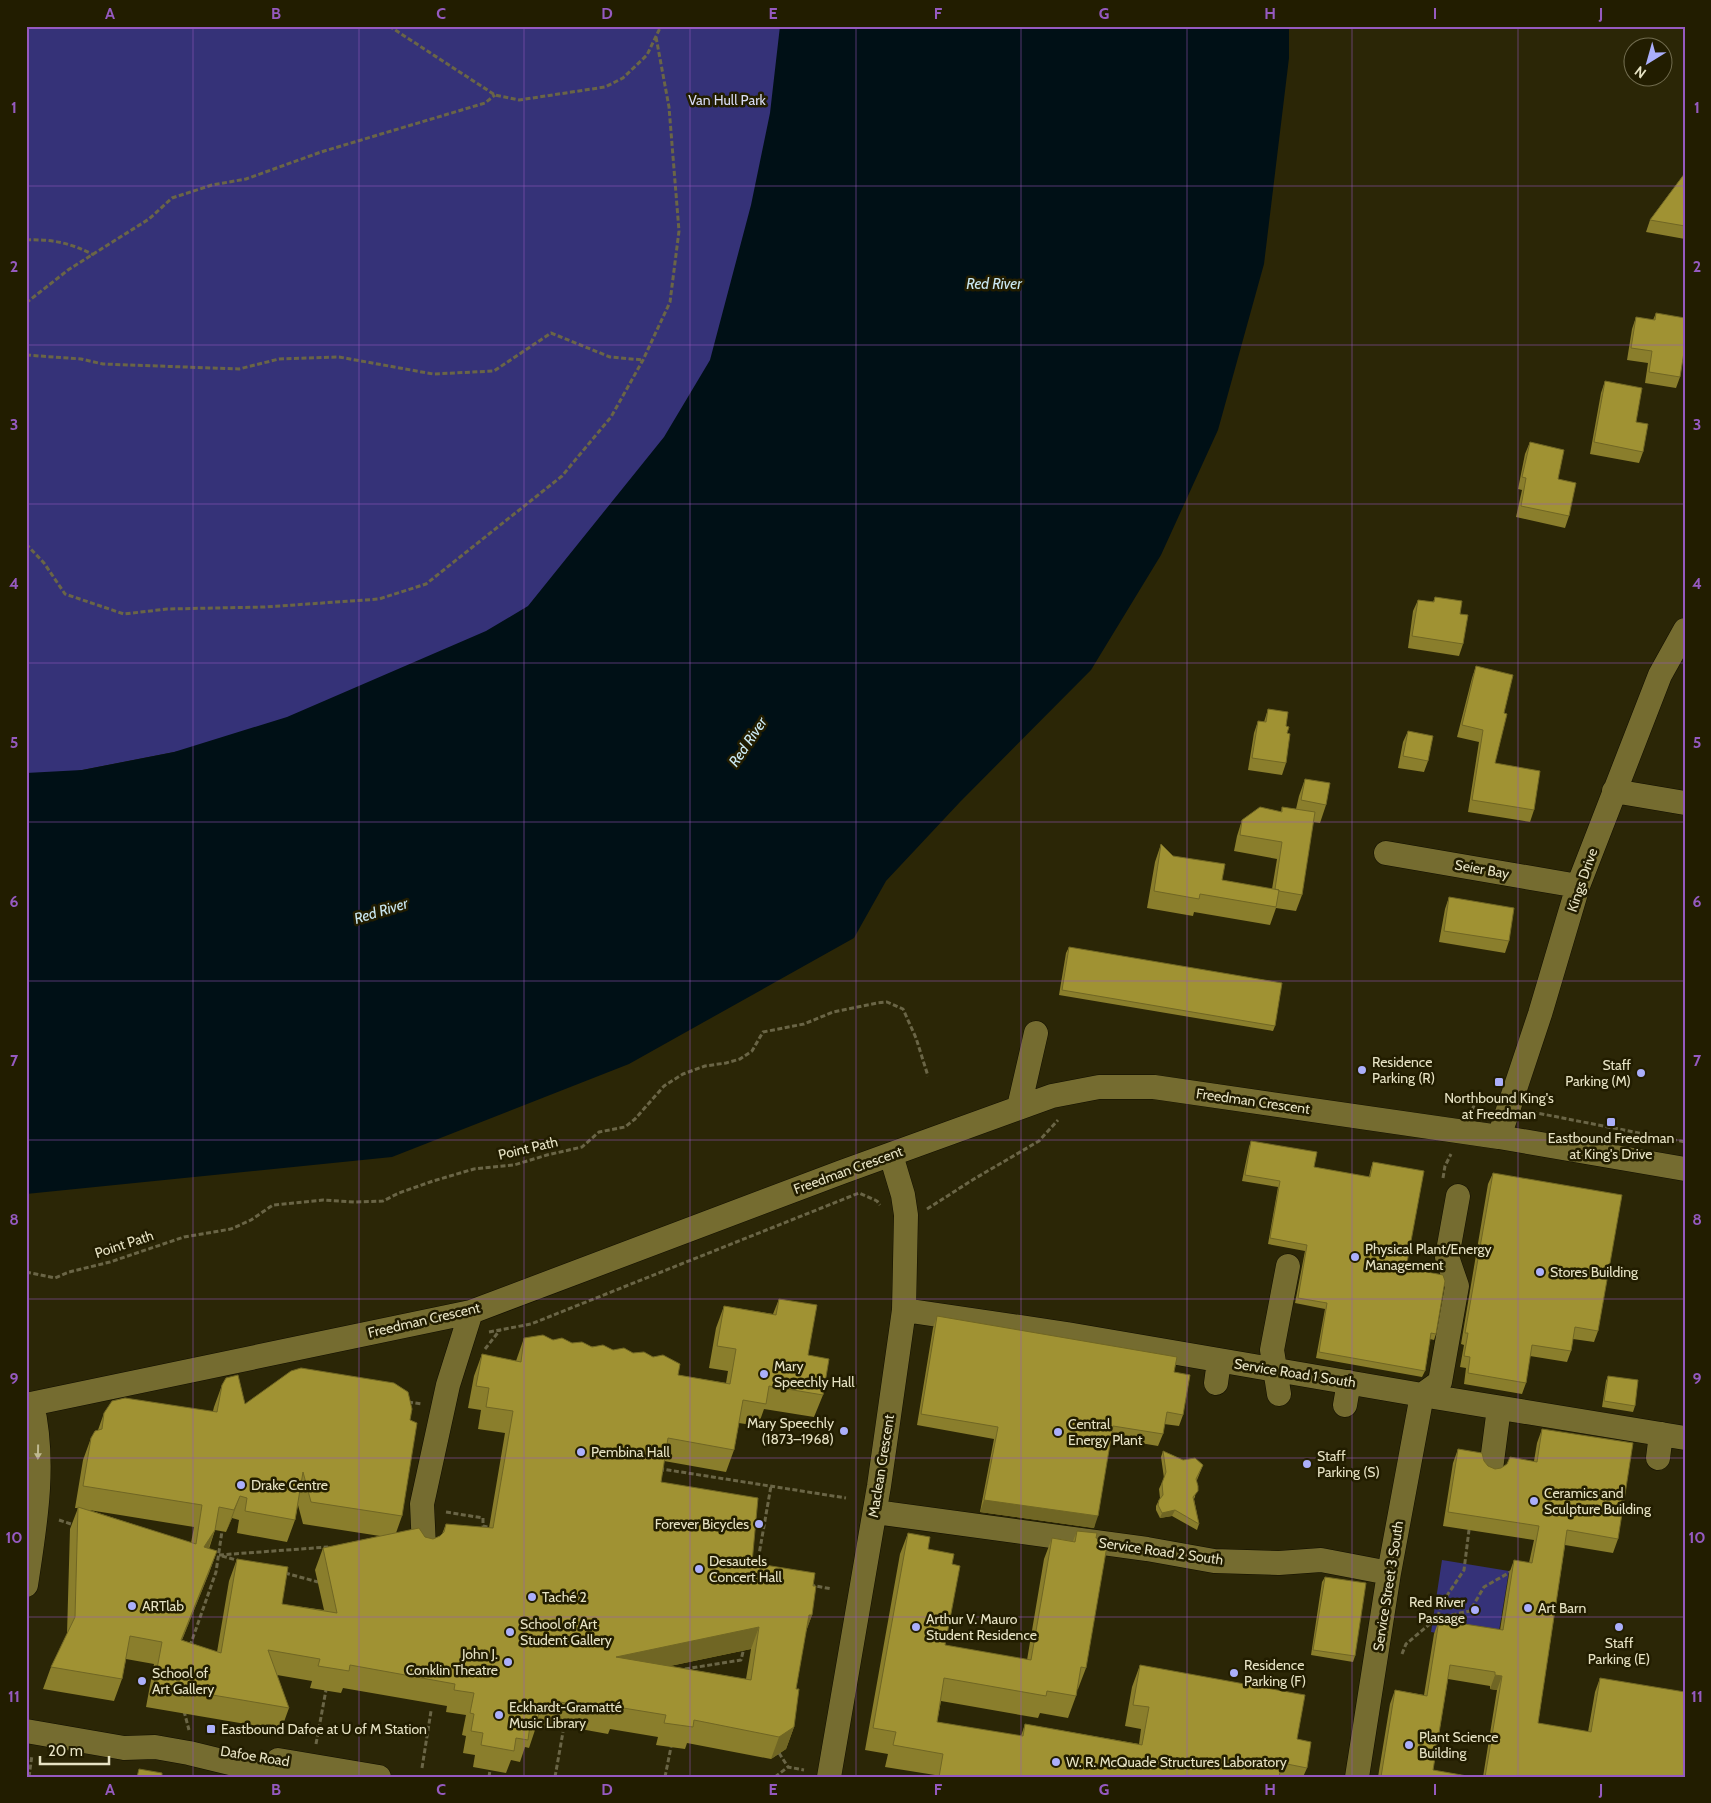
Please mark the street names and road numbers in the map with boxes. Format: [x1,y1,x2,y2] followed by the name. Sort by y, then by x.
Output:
[1563,846,1601,914] street label: Kings Drive
[1453,855,1511,883] street label: Seier Bay
[1195,1084,1311,1118] street label: Freedman Crescent
[496,1132,560,1164] street label: Point Path
[791,1142,905,1198] street label: Freedman Crescent
[92,1226,156,1262] street label: Point Path
[366,1298,482,1342] street label: Freedman Crescent
[1233,1354,1357,1392] street label: Service Road 1 South
[864,1413,898,1519] street label: Maclean Crescent
[1369,1520,1407,1652] street label: Service Street 3 South
[1097,1533,1225,1569] street label: Service Road 2 South
[219,1742,291,1770] street label: Dafoe Road

